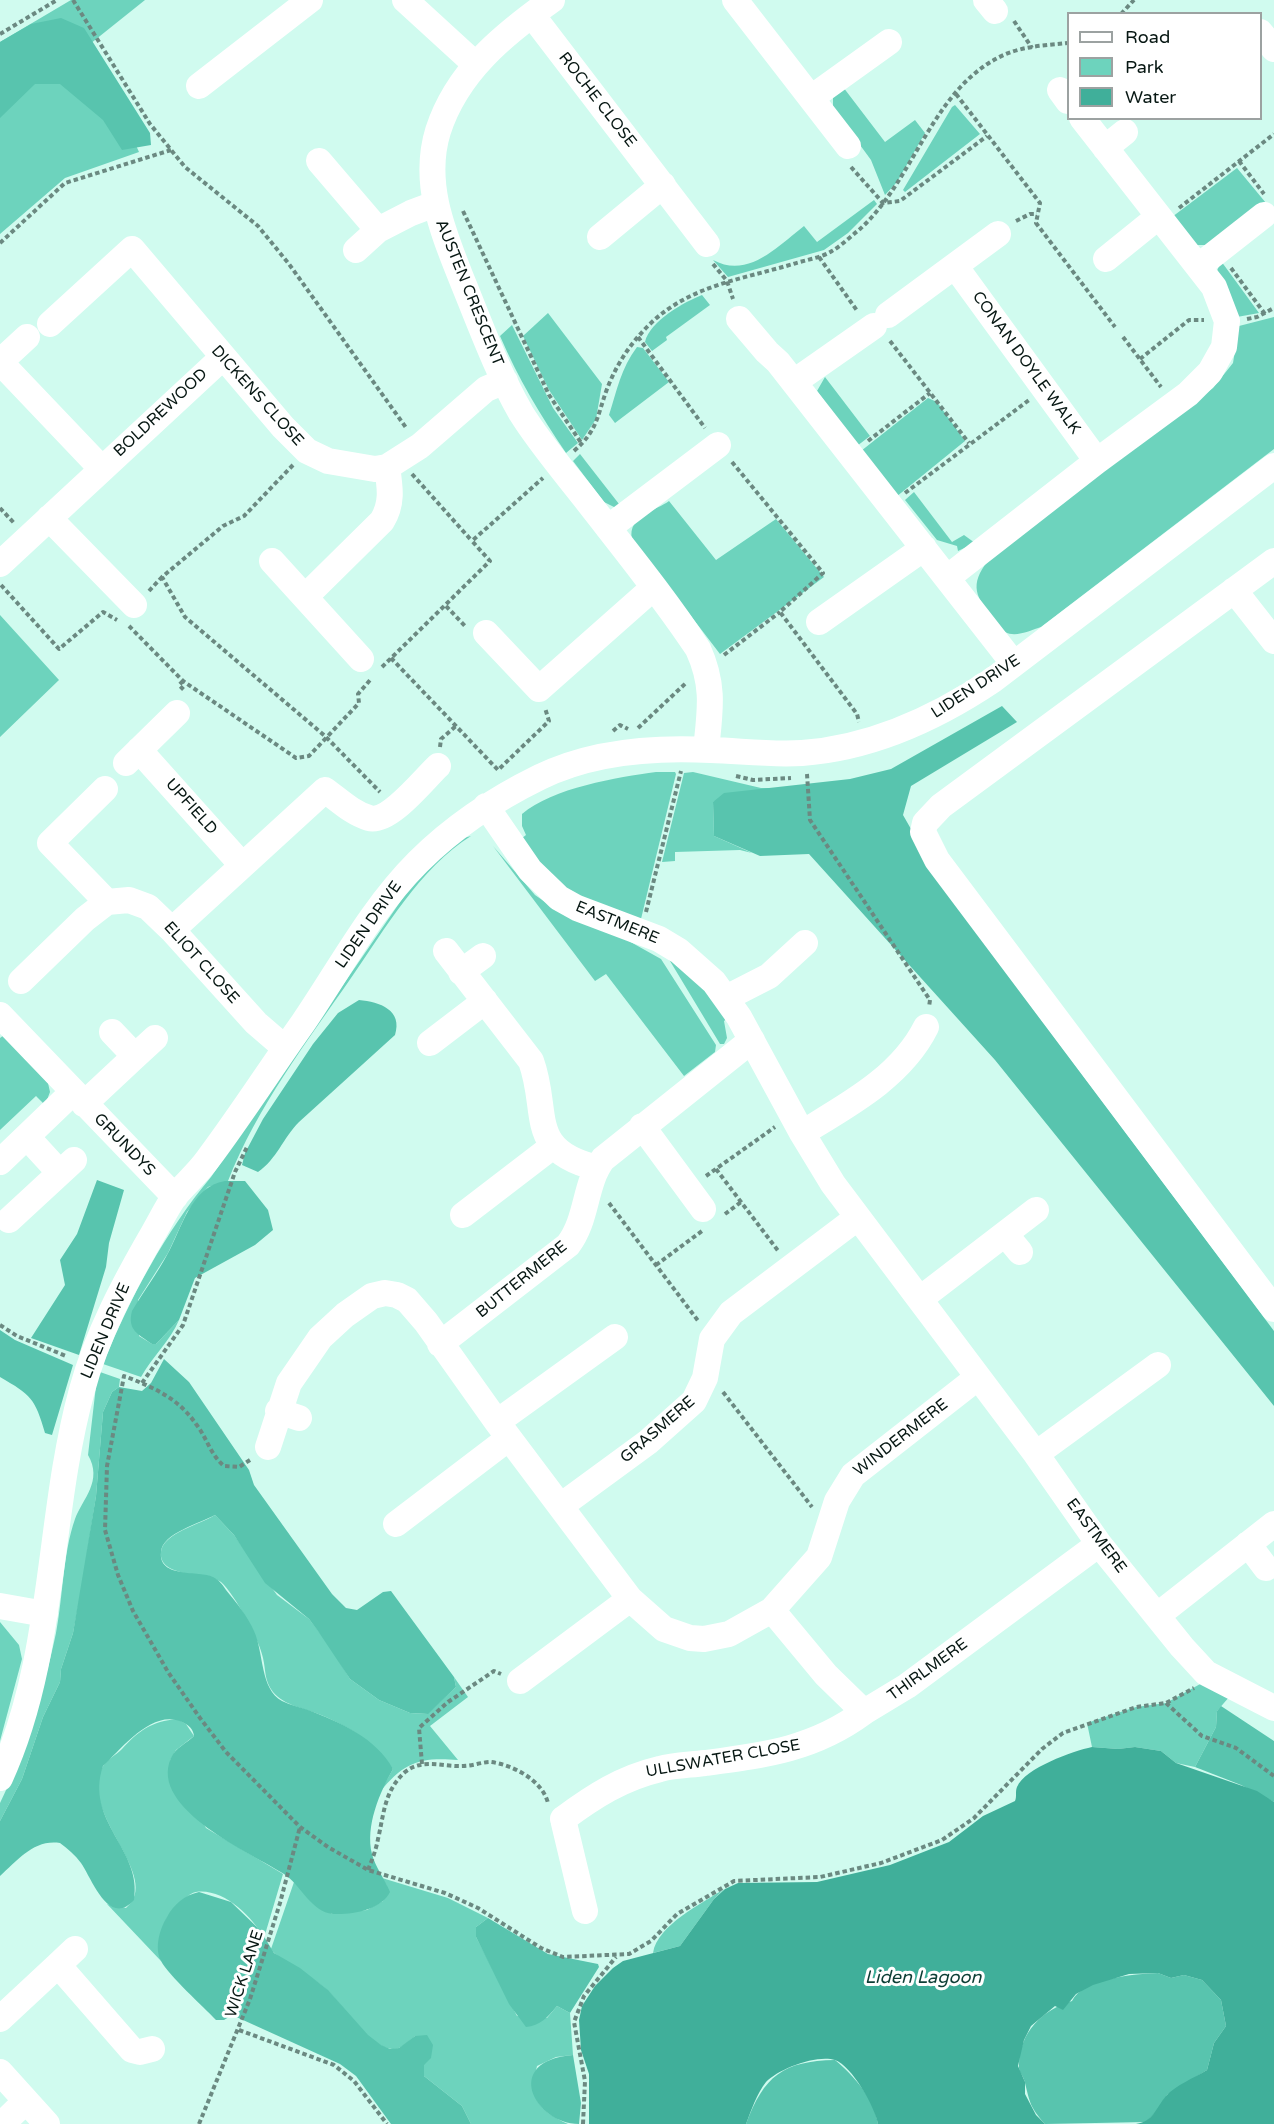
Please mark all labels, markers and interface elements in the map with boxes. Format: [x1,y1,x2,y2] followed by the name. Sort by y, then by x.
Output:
[1067,12,1262,120] legend
[1125,26,1170,48] text: Road
[554,49,640,151] street label: ROCHE CLOSE
[1125,56,1163,78] text: Park
[1125,86,1176,108] text: Water
[431,217,507,369] street label: AUSTEN CRESCENT
[968,288,1084,438] street label: CONAN DOYLE WALK
[207,342,307,450] street label: DICKENS CLOSE
[110,365,212,461] street label: BOLDREWOOD
[928,651,1024,723] street label: LIDEN DRIVE
[161,775,221,839] street label: UPFIELD
[332,878,406,972] street label: LIDEN DRIVE
[572,898,662,948] street label: EASTMERE
[159,918,243,1008] street label: ELIOT CLOSE
[89,1110,159,1180] street label: GRUNDYS
[473,1237,571,1323] street label: BUTTERMERE
[77,1280,135,1382] street label: LIDEN DRIVE
[617,1392,699,1468] street label: GRASMERE
[850,1395,952,1481] street label: WINDERMERE
[1062,1495,1130,1577] street label: EASTMERE
[884,1635,972,1705] street label: THIRLMERE
[644,1736,802,1782] street label: ULLSWATER CLOSE
[222,1928,268,2020] street label: WICK LANE
[865,1967,981,1989] water label: Liden Lagoon

